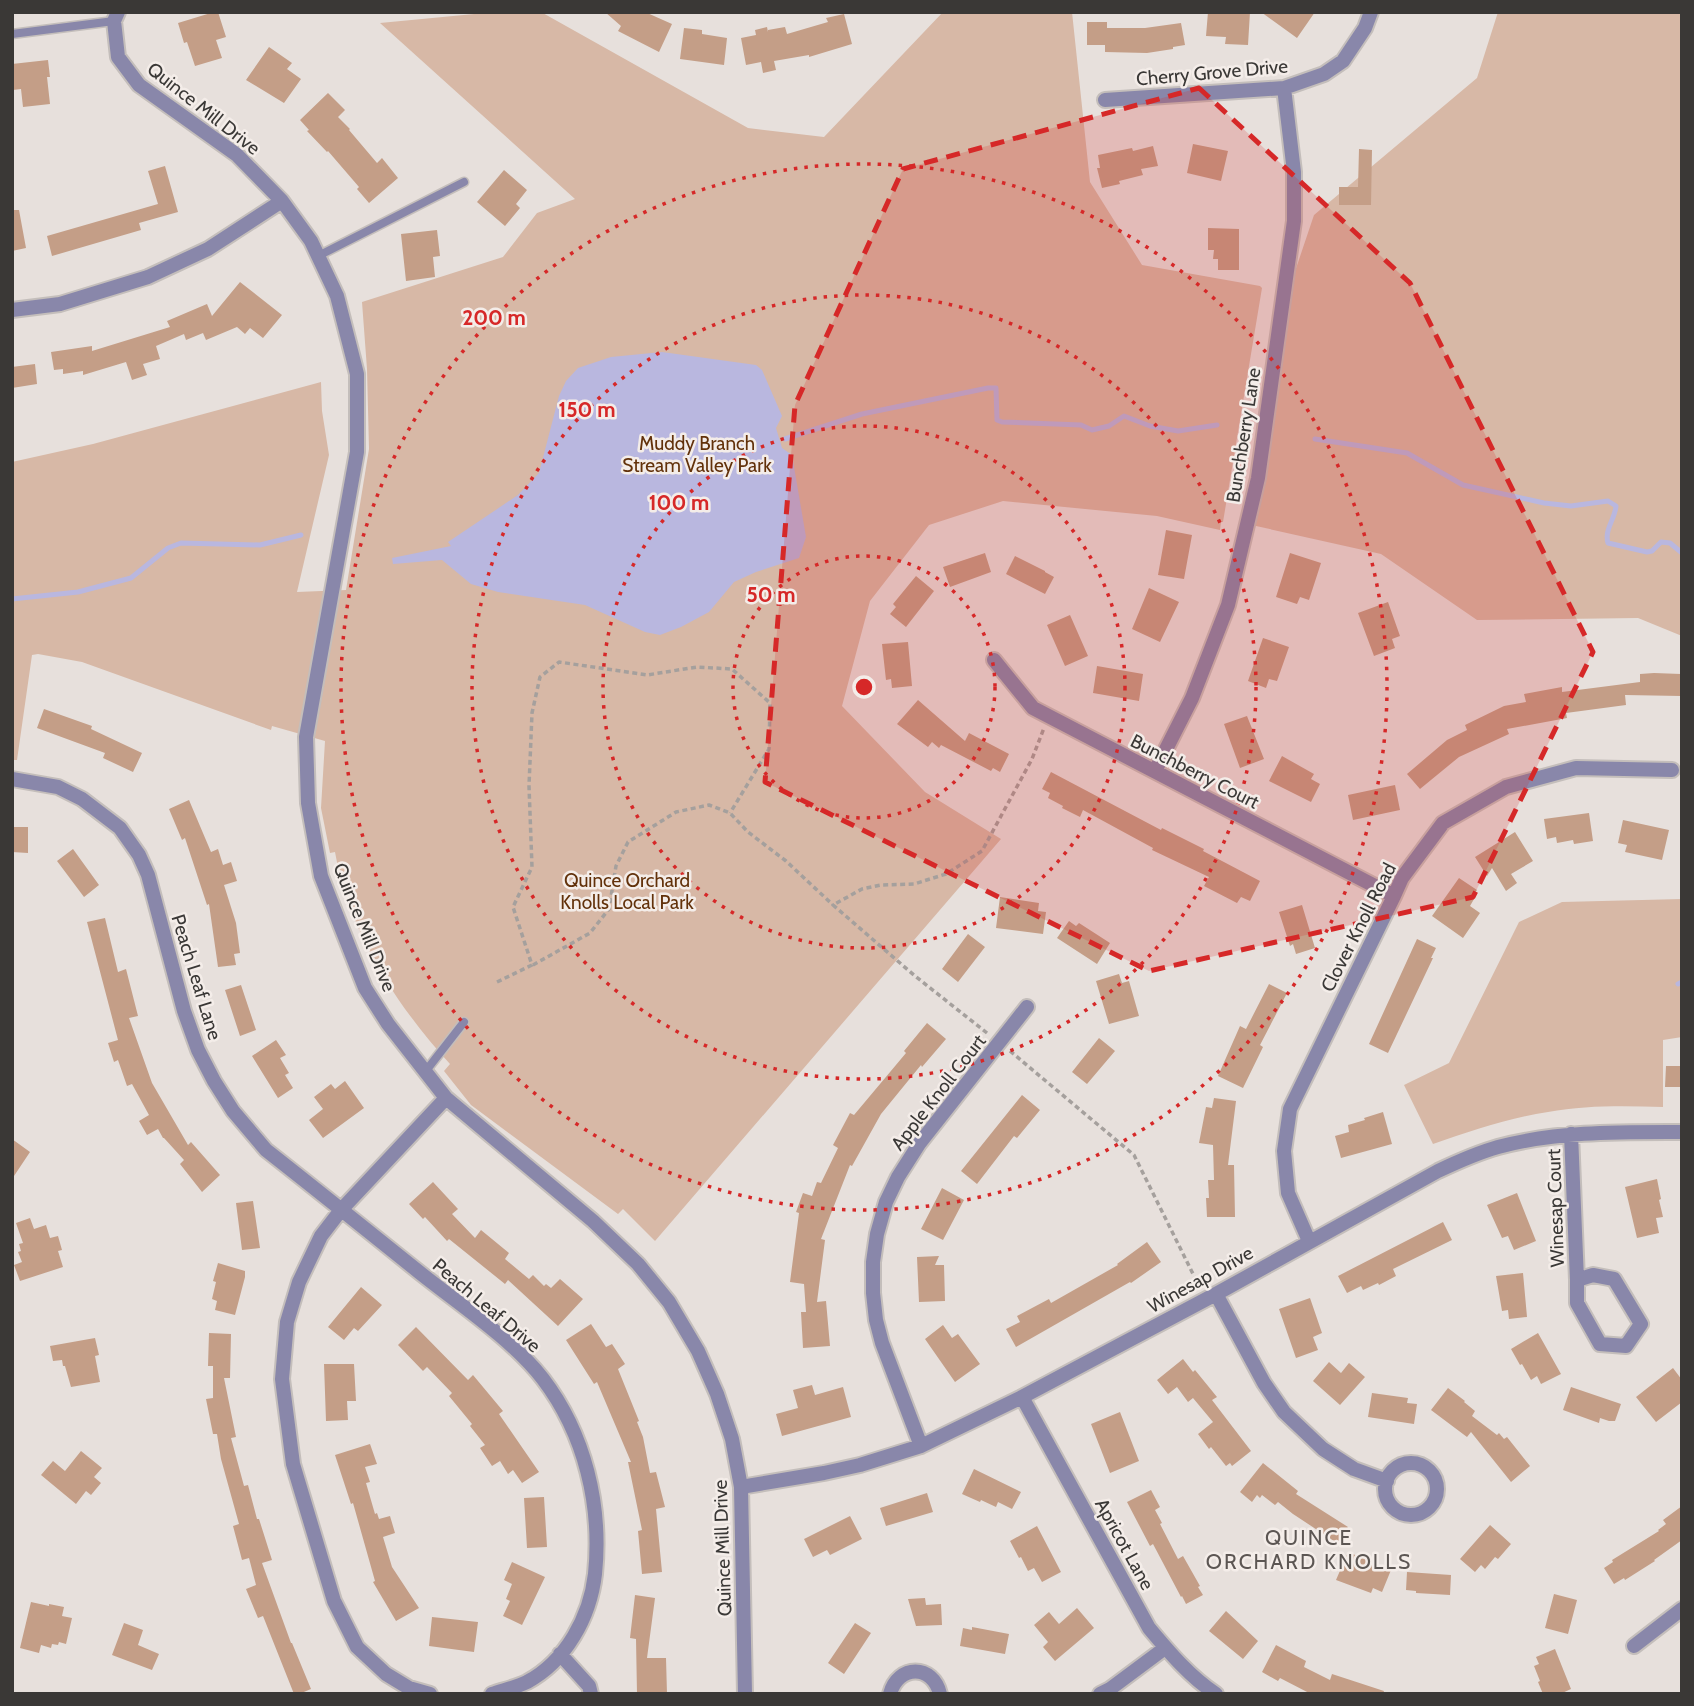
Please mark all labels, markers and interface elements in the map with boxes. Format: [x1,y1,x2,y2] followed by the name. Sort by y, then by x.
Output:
[1135,54,1289,91] street label: Cherry Grove Drive
[143,57,265,160] street label: Quince Mill Drive
[462,305,526,330] text: 200 m
[1222,366,1266,504] street label: Bunchberry Lane
[559,397,615,422] text: 150 m
[622,432,772,477] park label: Muddy Branch Stream Valley Park
[649,490,709,515] text: 100 m
[746,582,796,607] text: 50 m
[852,675,876,699] centre of rings
[1127,729,1263,814] street label: Bunchberry Court
[328,859,401,995] street label: Quince Mill Drive
[1316,859,1401,996] street label: Clover Knoll Road
[560,869,694,914] park label: Quince Orchard Knolls Local Park
[166,911,227,1043] street label: Peach Leaf Lane
[886,1029,991,1155] street label: Apple Knoll Court
[1542,1148,1569,1268] street label: Winesap Court
[1144,1241,1257,1318] street label: Winesap Drive
[428,1254,546,1357] street label: Peach Leaf Drive
[709,1479,736,1617] street label: Quince Mill Drive
[1090,1495,1159,1594] street label: Apricot Lane
[1206,1525,1412,1574] district label: QUINCE ORCHARD KNOLLS

